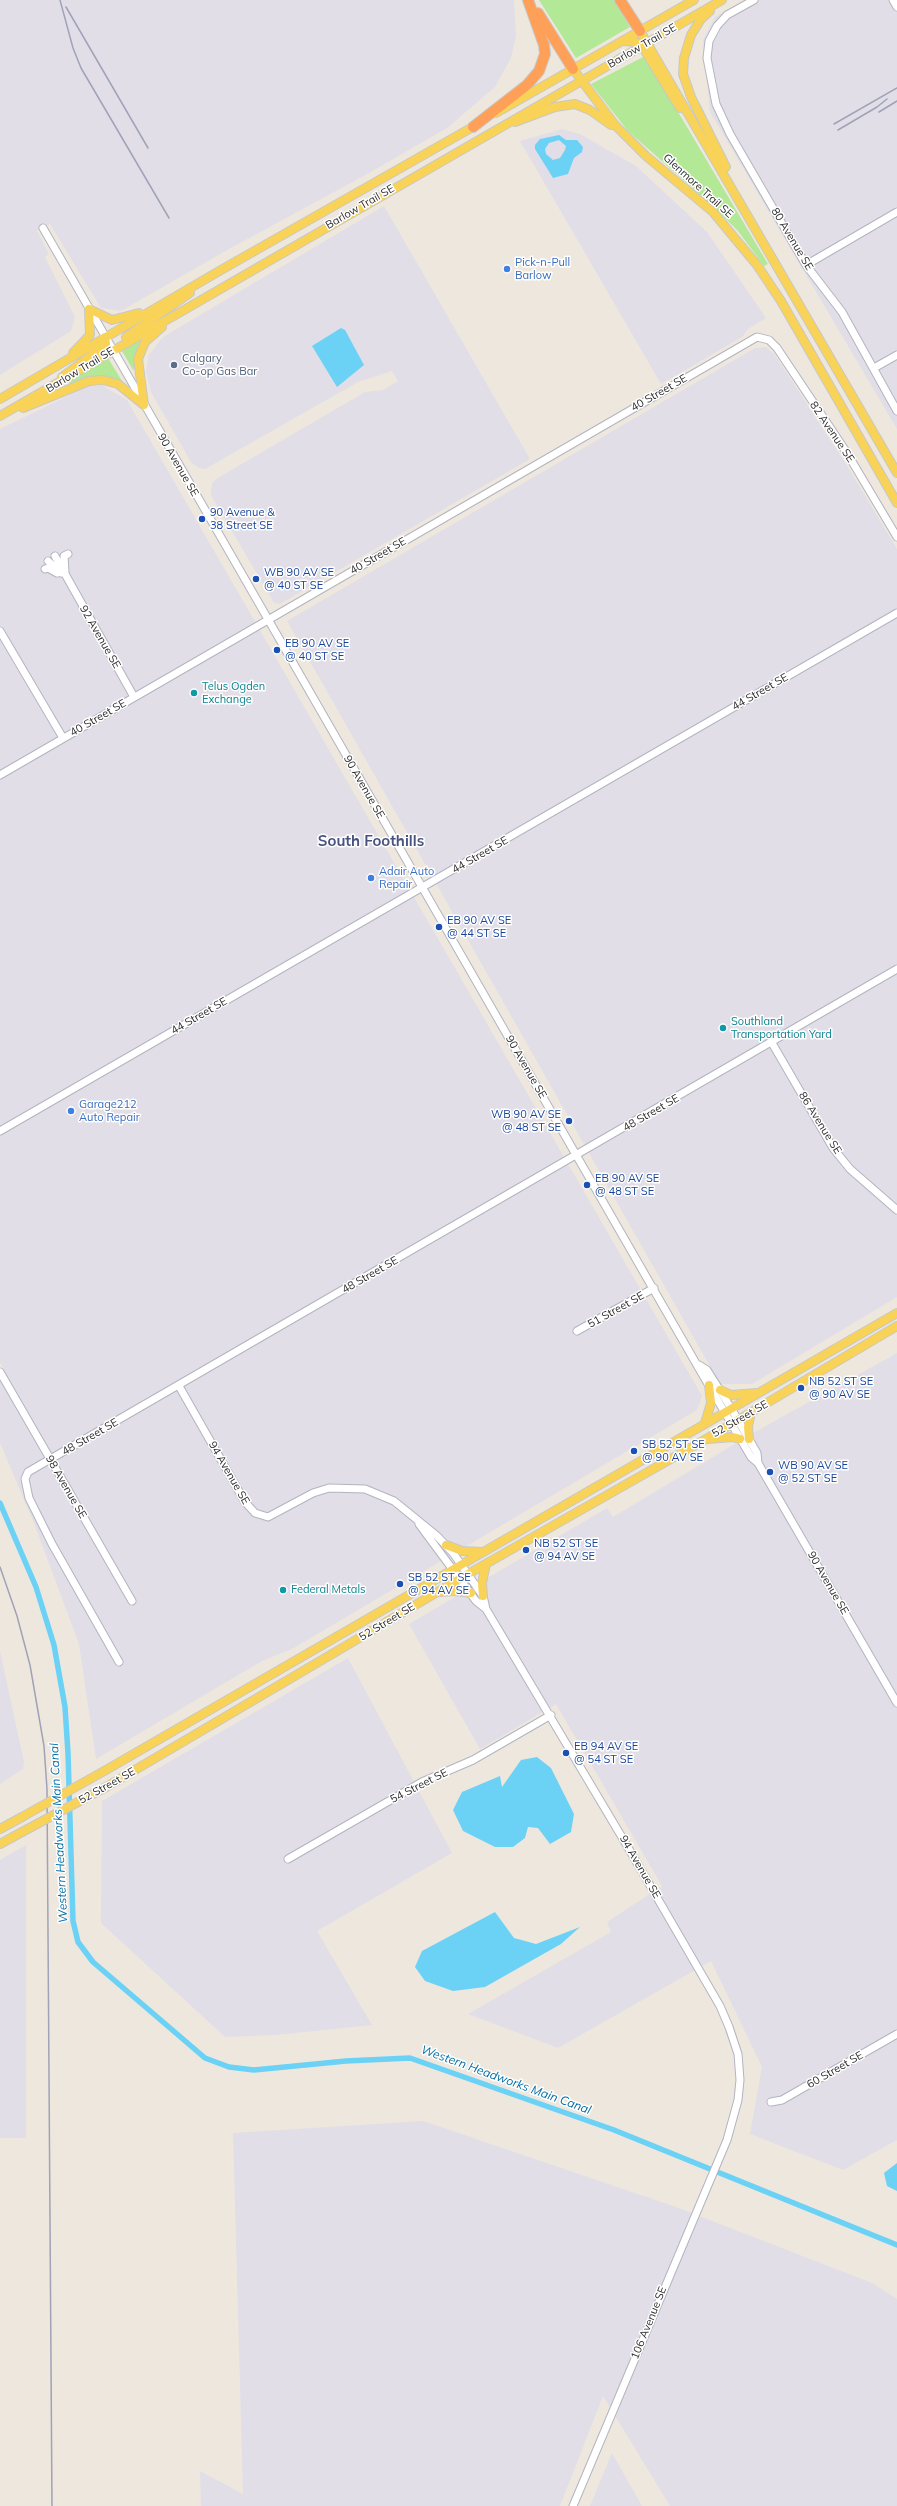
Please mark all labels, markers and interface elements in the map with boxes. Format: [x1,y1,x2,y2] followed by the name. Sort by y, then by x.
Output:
[605,21,679,71] street label: Barlow Trail SE
[660,151,736,221] street label: Glenmore Trail SE
[323,182,397,232] street label: Barlow Trail SE
[768,205,816,273] street label: 80 Avenue SE
[515,256,570,282] place label: Pick-n-Pull Barlow
[502,264,512,274] marker: Pick-n-Pull Barlow
[44,344,116,396] street label: Barlow Trail SE
[182,352,257,378] place label: Calgary Co-op Gas Bar
[169,360,179,370] marker: Calgary Co-op Gas Bar
[629,372,689,414] street label: 40 Street SE
[807,399,857,465] street label: 82 Avenue SE
[155,431,201,499] street label: 90 Avenue SE
[210,506,275,532] place label: 90 Avenue & 38 Street SE
[197,514,207,524] marker: 90 Avenue & 38 Street SE
[348,535,408,577] street label: 40 Street SE
[264,566,334,592] place label: WB 90 AV SE @ 40 ST SE
[251,574,261,584] marker: WB 90 AV SE @ 40 ST SE
[77,603,123,671] street label: 92 Avenue SE
[285,637,349,663] place label: EB 90 AV SE @ 40 ST SE
[272,645,282,655] marker: EB 90 AV SE @ 40 ST SE
[730,671,790,713] street label: 44 Street SE
[202,680,265,706] place label: Telus Ogden Exchange
[189,688,199,698] marker: Telus Ogden Exchange
[68,697,128,739] street label: 40 Street SE
[341,753,387,821] street label: 90 Avenue SE
[318,832,424,850] district label: South Foothills
[450,834,510,876] street label: 44 Street SE
[379,865,434,891] place label: Adair Auto Repair
[366,873,376,883] marker: Adair Auto Repair
[447,914,511,940] place label: EB 90 AV SE @ 44 ST SE
[434,922,444,932] marker: EB 90 AV SE @ 44 ST SE
[169,995,229,1037] street label: 44 Street SE
[731,1015,832,1041] place label: Southland Transportation Yard
[718,1023,728,1033] marker: Southland Transportation Yard
[503,1033,549,1101] street label: 90 Avenue SE
[796,1090,844,1156] street label: 86 Avenue SE
[621,1092,681,1134] street label: 48 Street SE
[79,1098,140,1124] place label: Garage212 Auto Repair
[66,1106,76,1116] marker: Garage212 Auto Repair
[491,1108,561,1134] place label: WB 90 AV SE @ 48 ST SE
[564,1116,574,1126] marker: WB 90 AV SE @ 48 ST SE
[595,1172,659,1198] place label: EB 90 AV SE @ 48 ST SE
[582,1180,592,1190] marker: EB 90 AV SE @ 48 ST SE
[340,1254,400,1296] street label: 48 Street SE
[585,1289,647,1331] street label: 51 Street SE
[809,1375,873,1401] place label: NB 52 ST SE @ 90 AV SE
[796,1383,806,1393] marker: NB 52 ST SE @ 90 AV SE
[710,1398,770,1440] street label: 52 Street SE
[60,1416,120,1458] street label: 48 Street SE
[642,1438,705,1464] place label: SB 52 ST SE @ 90 AV SE
[206,1439,252,1507] street label: 94 Avenue SE
[629,1446,639,1456] marker: SB 52 ST SE @ 90 AV SE
[43,1453,89,1521] street label: 98 Avenue SE
[778,1459,848,1485] place label: WB 90 AV SE @ 52 ST SE
[765,1467,775,1477] marker: WB 90 AV SE @ 52 ST SE
[534,1537,598,1563] place label: NB 52 ST SE @ 94 AV SE
[521,1545,531,1555] marker: NB 52 ST SE @ 94 AV SE
[805,1549,851,1617] street label: 90 Avenue SE
[408,1571,471,1597] place label: SB 52 ST SE @ 94 AV SE
[395,1579,405,1589] marker: SB 52 ST SE @ 94 AV SE
[291,1583,366,1597] place label: Federal Metals
[278,1585,288,1595] marker: Federal Metals
[357,1600,417,1644] street label: 52 Street SE
[574,1740,638,1766] place label: EB 94 AV SE @ 54 ST SE
[47,1743,71,1923] water label: Western Headworks Main Canal
[561,1748,571,1758] marker: EB 94 AV SE @ 54 ST SE
[76,1765,138,1807] street label: 52 Street SE
[388,1766,450,1806] street label: 54 Street SE
[617,1833,663,1901] street label: 94 Avenue SE
[419,2042,593,2118] water label: Western Headworks Main Canal
[805,2049,865,2091] street label: 60 Street SE
[628,2285,670,2361] street label: 106 Avenue SE

